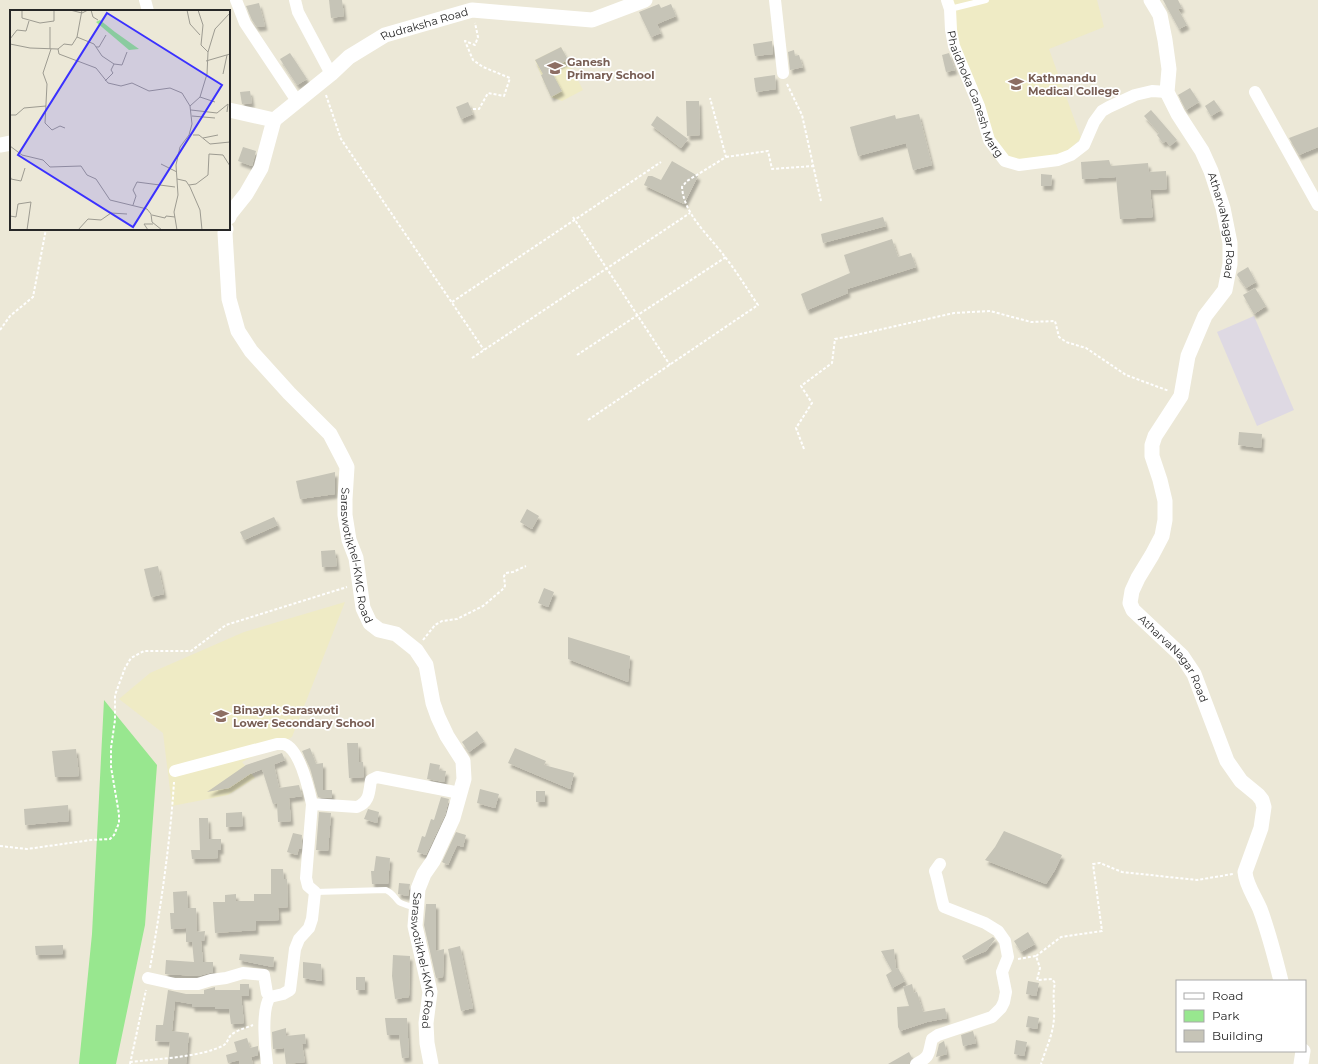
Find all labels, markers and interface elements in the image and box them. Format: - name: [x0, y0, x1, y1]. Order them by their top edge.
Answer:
- street label: Rudraksha Road: [377, 4, 470, 43]
- inset map: [10, 10, 230, 230]
- street label: Phaidhoka Ganesh Marg: [944, 29, 1007, 160]
- place label: Ganesh Primary School: [567, 55, 655, 82]
- school or university icon: Ganesh Primary School: [546, 59, 564, 77]
- place label: Kathmandu Medical College: [1028, 71, 1119, 98]
- school or university icon: Kathmandu Medical College: [1007, 75, 1025, 93]
- street label: AtharvaNagar Road: [1205, 170, 1237, 280]
- street label: Saraswotikhel-KMC Road: [338, 487, 376, 625]
- street label: AtharvaNagar Road: [1135, 612, 1211, 704]
- place label: Binayak Saraswoti Lower Secondary School: [233, 703, 375, 730]
- school or university icon: Binayak Saraswoti Lower Secondary School: [212, 707, 230, 725]
- street label: Saraswotikhel-KMC Road: [408, 892, 437, 1029]
- legend: [1176, 980, 1306, 1052]
- text: Road: [1212, 988, 1243, 1003]
- text: Park: [1212, 1008, 1240, 1023]
- text: Building: [1212, 1028, 1263, 1043]

